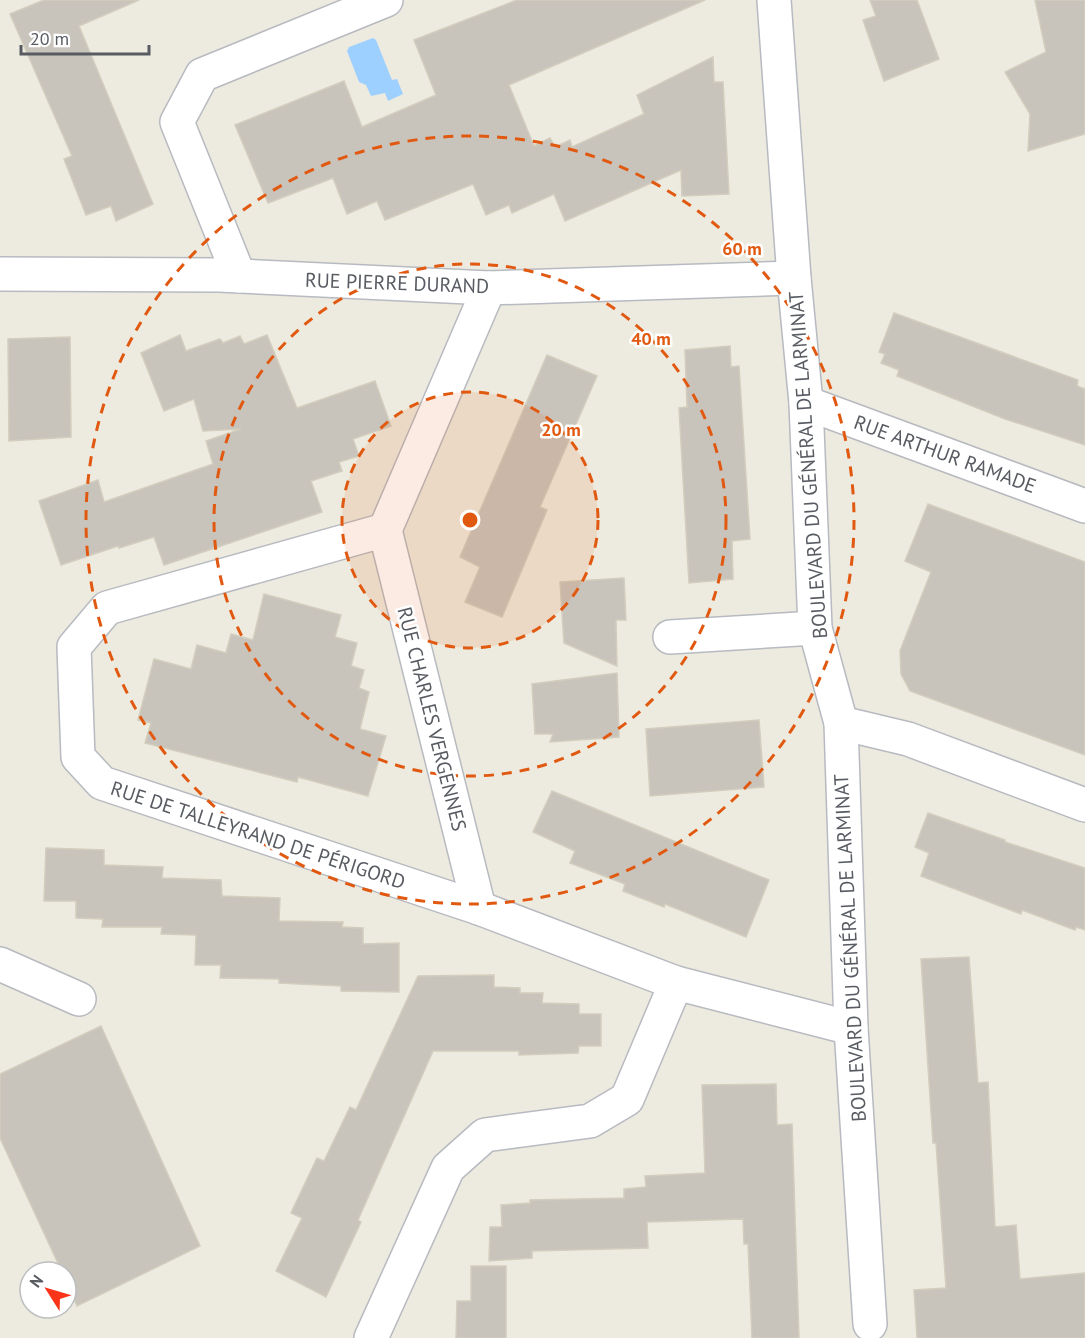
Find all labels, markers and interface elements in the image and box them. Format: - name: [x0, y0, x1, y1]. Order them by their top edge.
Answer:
- scale bar: [21, 18, 148, 56]
- text: 20 m: [30, 27, 69, 50]
- text: 60 m: [722, 237, 762, 260]
- street label: RUE PIERRE DURAND: [304, 267, 490, 299]
- street label: BOULEVARD DU GÉNÉRAL DE LARMINAT: [783, 290, 833, 640]
- text: 40 m: [631, 327, 671, 350]
- street label: RUE ARTHUR RAMADE: [850, 409, 1040, 499]
- text: 20 m: [541, 418, 581, 441]
- centre of rings: [460, 510, 480, 530]
- street label: RUE CHARLES VERGENNES: [392, 604, 472, 834]
- street label: BOULEVARD DU GÉNÉRAL DE LARMINAT: [828, 773, 872, 1123]
- street label: RUE DE TALLEYRAND DE PÉRIGORD: [107, 775, 409, 895]
- north arrow: [18, 1260, 78, 1320]
- text: N: [25, 1271, 47, 1291]

